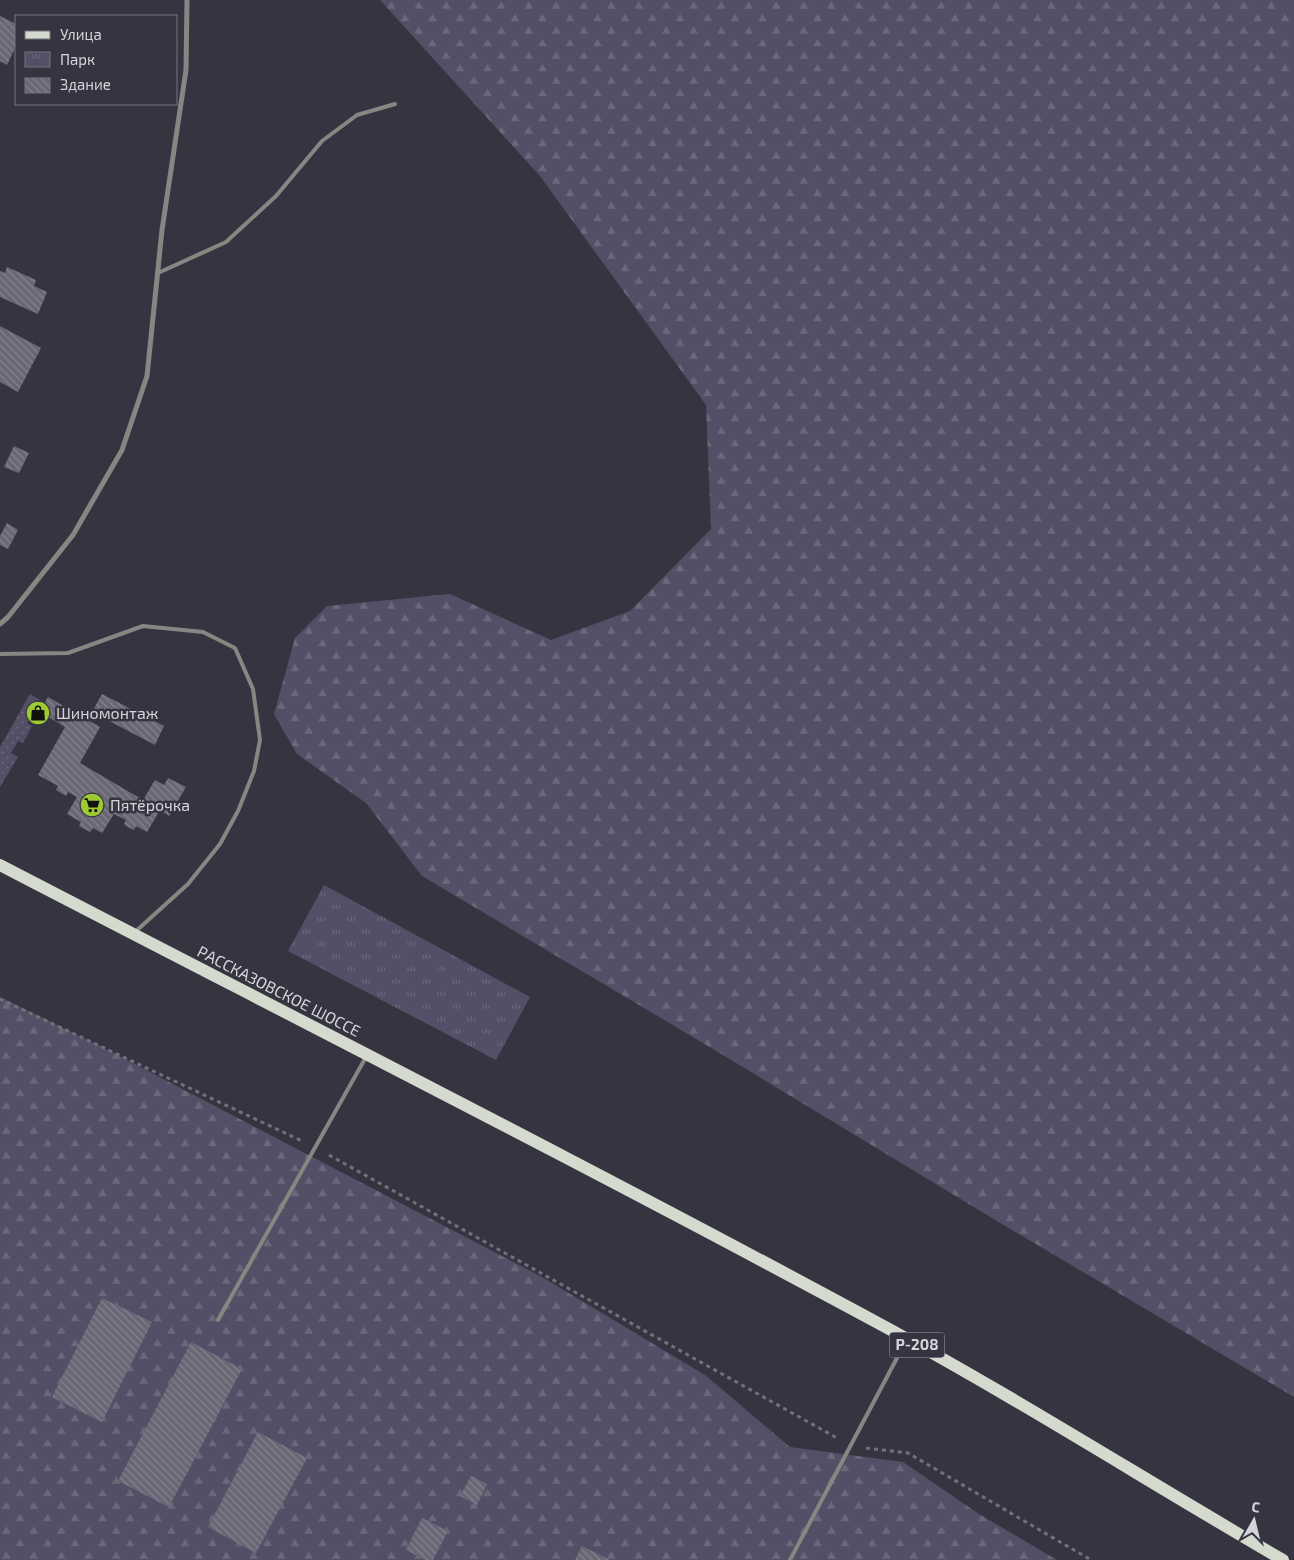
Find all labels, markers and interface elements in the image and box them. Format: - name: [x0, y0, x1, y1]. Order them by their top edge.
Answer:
- legend: [15, 15, 178, 105]
- text: Улица: [60, 25, 102, 43]
- text: Парк: [60, 50, 95, 68]
- text: Здание: [60, 75, 111, 93]
- shop icon: Шиномонтаж: [25, 700, 51, 726]
- place label: Шиномонтаж: [56, 703, 159, 722]
- supermarket icon: Пятёрочка: [79, 792, 105, 818]
- place label: Пятёрочка: [110, 795, 190, 814]
- street label: РАССКАЗОВСКОЕ ШОССЕ: [194, 941, 364, 1040]
- road number: Р-208: [890, 1332, 944, 1358]
- north arrow: [1229, 1495, 1279, 1545]
- text: С: [1251, 1498, 1261, 1516]

